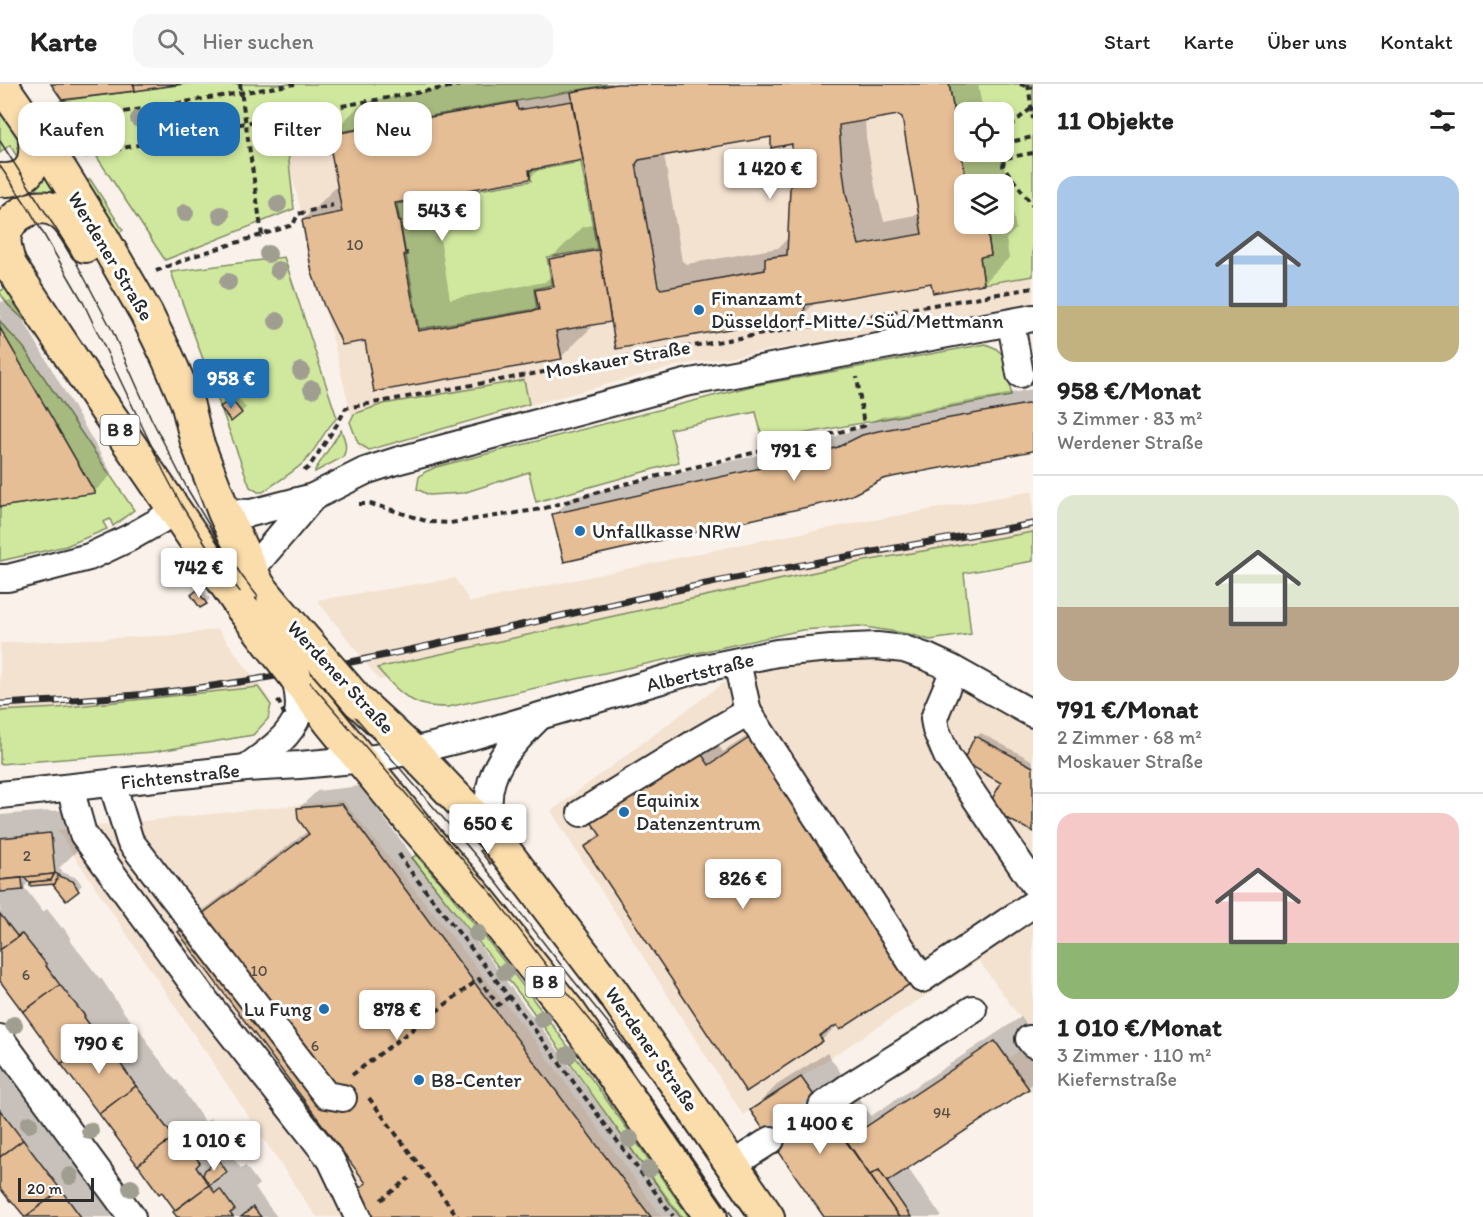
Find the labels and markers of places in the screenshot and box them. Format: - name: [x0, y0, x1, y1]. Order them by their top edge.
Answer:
- pin: 1 420 €: [715, 149, 825, 200]
- pin: 543 €: [400, 191, 484, 242]
- place label: Finanzamt Düsseldorf-Mitte/-Süd/Mettmann: [711, 286, 1004, 333]
- marker: Finanzamt Düsseldorf-Mitte/-Süd/Mettmann: [692, 303, 706, 317]
- pin: 958 €: [189, 359, 273, 410]
- pin: 791 €: [752, 431, 836, 482]
- place label: Unfallkasse NRW: [592, 519, 741, 543]
- marker: Unfallkasse NRW: [573, 524, 587, 538]
- pin: 742 €: [157, 548, 241, 599]
- place label: Equinix Datenzentrum: [636, 788, 761, 835]
- pin: 650 €: [446, 804, 530, 855]
- marker: Equinix Datenzentrum: [617, 805, 631, 819]
- pin: 826 €: [701, 859, 785, 910]
- pin: 878 €: [355, 990, 439, 1041]
- place label: Lu Fung: [244, 997, 313, 1021]
- marker: Lu Fung: [317, 1002, 331, 1016]
- pin: 790 €: [57, 1024, 141, 1075]
- place label: B8-Center: [431, 1068, 522, 1092]
- marker: B8-Center: [412, 1073, 426, 1087]
- pin: 1 400 €: [765, 1104, 875, 1155]
- pin: 1 010 €: [159, 1121, 269, 1172]

